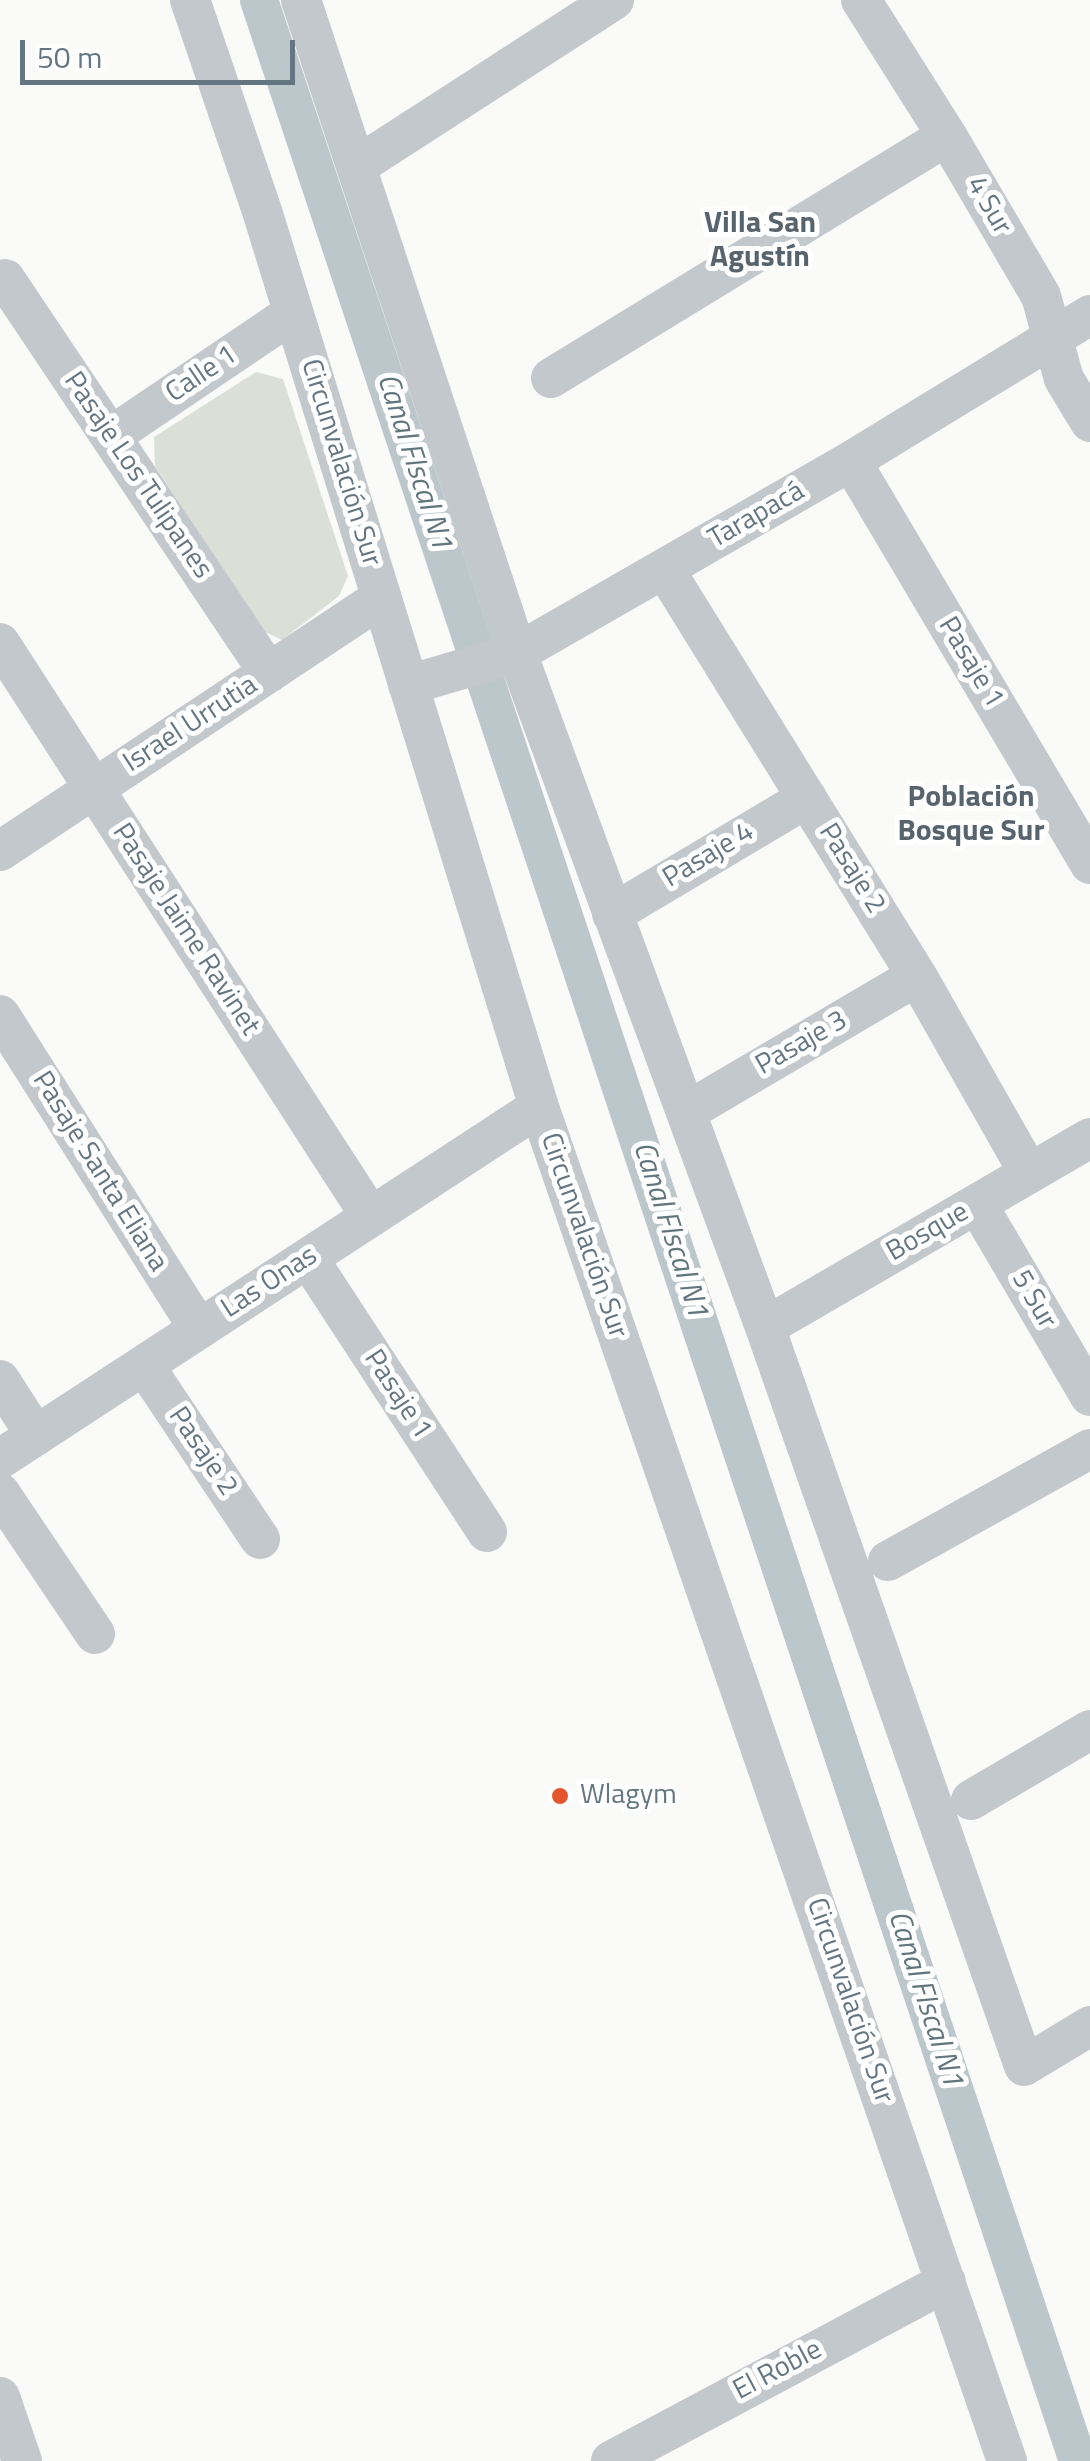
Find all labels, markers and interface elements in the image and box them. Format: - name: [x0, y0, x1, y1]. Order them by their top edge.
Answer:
- scale bar: [25, 20, 300, 82]
- text: 50 m: [37, 34, 102, 80]
- street label: 4 Sur: [958, 171, 1018, 241]
- district label: Villa San Agustín: [704, 207, 816, 278]
- street label: Calle 1: [160, 339, 244, 411]
- street label: Circunvalación Sur: [293, 355, 387, 571]
- street label: Pasaje Los Tulipanes: [55, 366, 219, 586]
- water label: Canal FIscal N1: [368, 370, 458, 554]
- street label: Tarapacá: [703, 475, 811, 557]
- street label: Pasaje 1: [930, 612, 1010, 714]
- street label: Israel Urrutia: [118, 669, 264, 781]
- district label: Población Bosque Sur: [897, 781, 1045, 852]
- street label: Pasaje 4: [658, 816, 760, 896]
- street label: Pasaje Jaime Ravinet: [104, 818, 266, 1042]
- street label: Pasaje 2: [810, 818, 892, 920]
- street label: Pasaje 3: [750, 1005, 854, 1083]
- street label: Pasaje Santa Eliana: [24, 1066, 174, 1278]
- street label: Circunvalación Sur: [532, 1129, 634, 1343]
- water label: Canal FIscal N1: [624, 1138, 714, 1322]
- street label: Bosque: [881, 1196, 975, 1270]
- street label: Las Onas: [216, 1240, 324, 1326]
- street label: 5 Sur: [1003, 1265, 1063, 1335]
- street label: Pasaje 1: [356, 1344, 438, 1446]
- street label: Pasaje 2: [160, 1401, 244, 1503]
- place label: Wlagym: [580, 1779, 677, 1813]
- marker: Wlagym: [549, 1785, 571, 1807]
- street label: Circunvalación Sur: [798, 1894, 900, 2108]
- water label: Canal FIscal N1: [879, 1907, 969, 2091]
- street label: El Roble: [728, 2334, 828, 2408]

